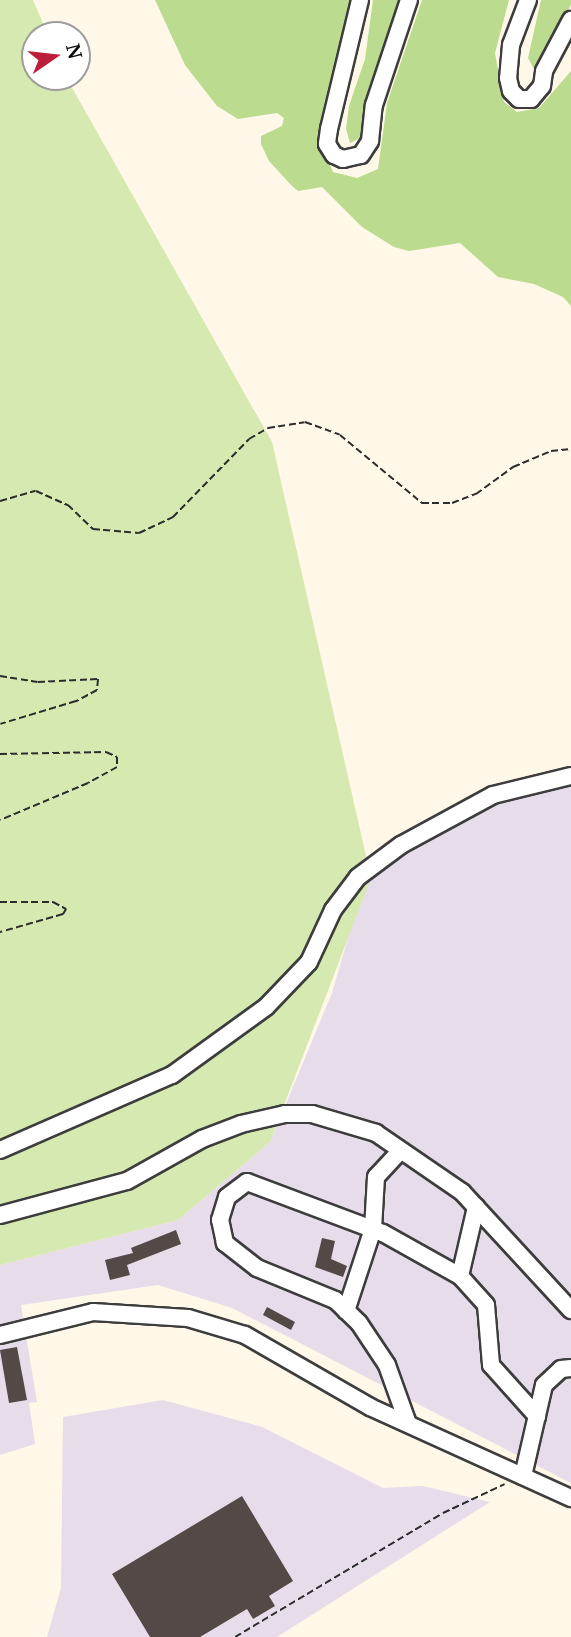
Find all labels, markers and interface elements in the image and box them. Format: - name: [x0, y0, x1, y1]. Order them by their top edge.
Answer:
- north arrow: [21, 21, 91, 91]
- text: N: [60, 41, 89, 62]

